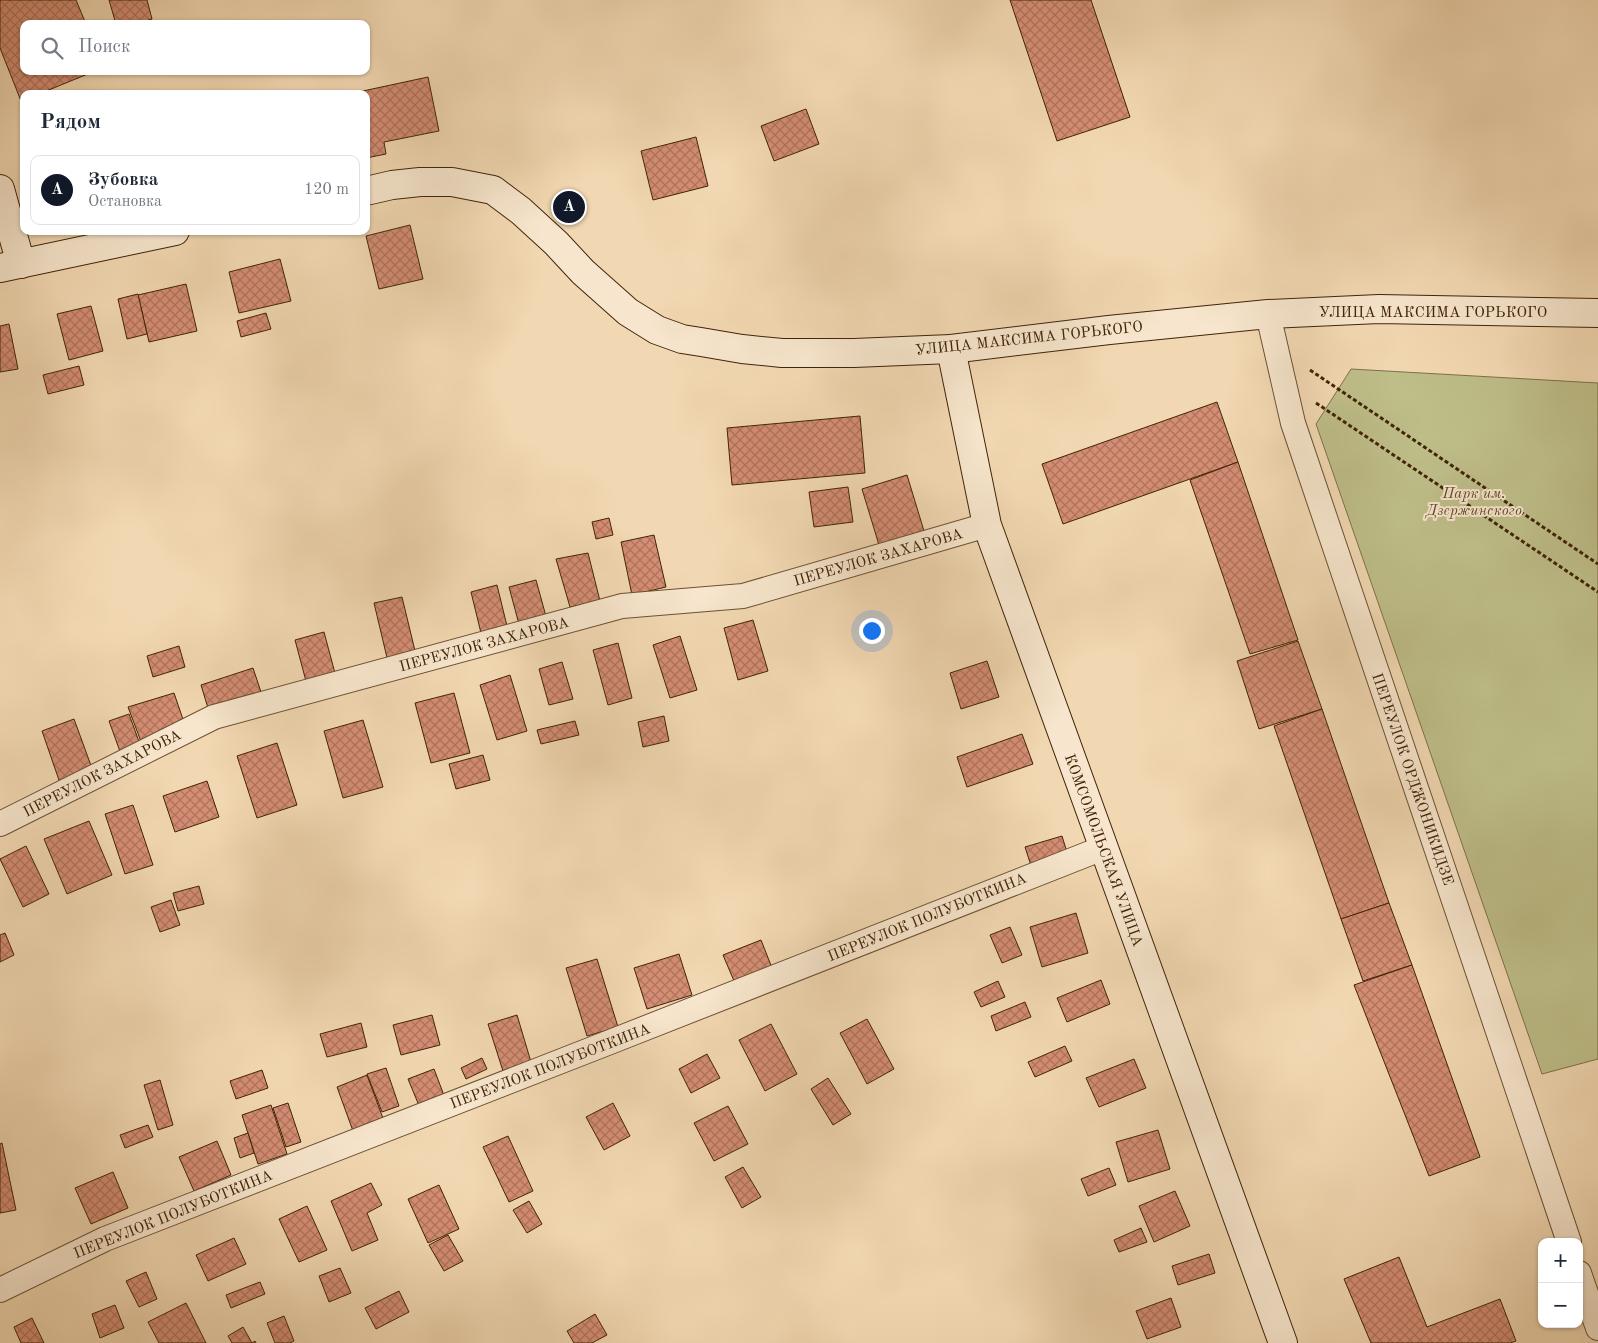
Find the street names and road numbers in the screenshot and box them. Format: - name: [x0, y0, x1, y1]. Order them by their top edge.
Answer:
- street label: УЛИЦА МАКСИМА ГОРЬКОГО: [1319, 306, 1547, 321]
- street label: УЛИЦА МАКСИМА ГОРЬКОГО: [915, 320, 1144, 359]
- street label: ПЕРЕУЛОК ЗАХАРОВА: [792, 527, 965, 590]
- street label: ПЕРЕУЛОК ЗАХАРОВА: [398, 615, 571, 675]
- street label: ПЕРЕУЛОК ОРДЖОНИКИДЗЕ: [1368, 671, 1455, 887]
- street label: ПЕРЕУЛОК ЗАХАРОВА: [21, 728, 185, 821]
- street label: КОМСОМОЛЬСКАЯ УЛИЦА: [1061, 752, 1145, 949]
- street label: ПЕРЕУЛОК ПОЛУБОТКИНА: [826, 871, 1030, 965]
- street label: ПЕРЕУЛОК ПОЛУБОТКИНА: [448, 1022, 653, 1113]
- street label: ПЕРЕУЛОК ПОЛУБОТКИНА: [72, 1168, 276, 1262]

